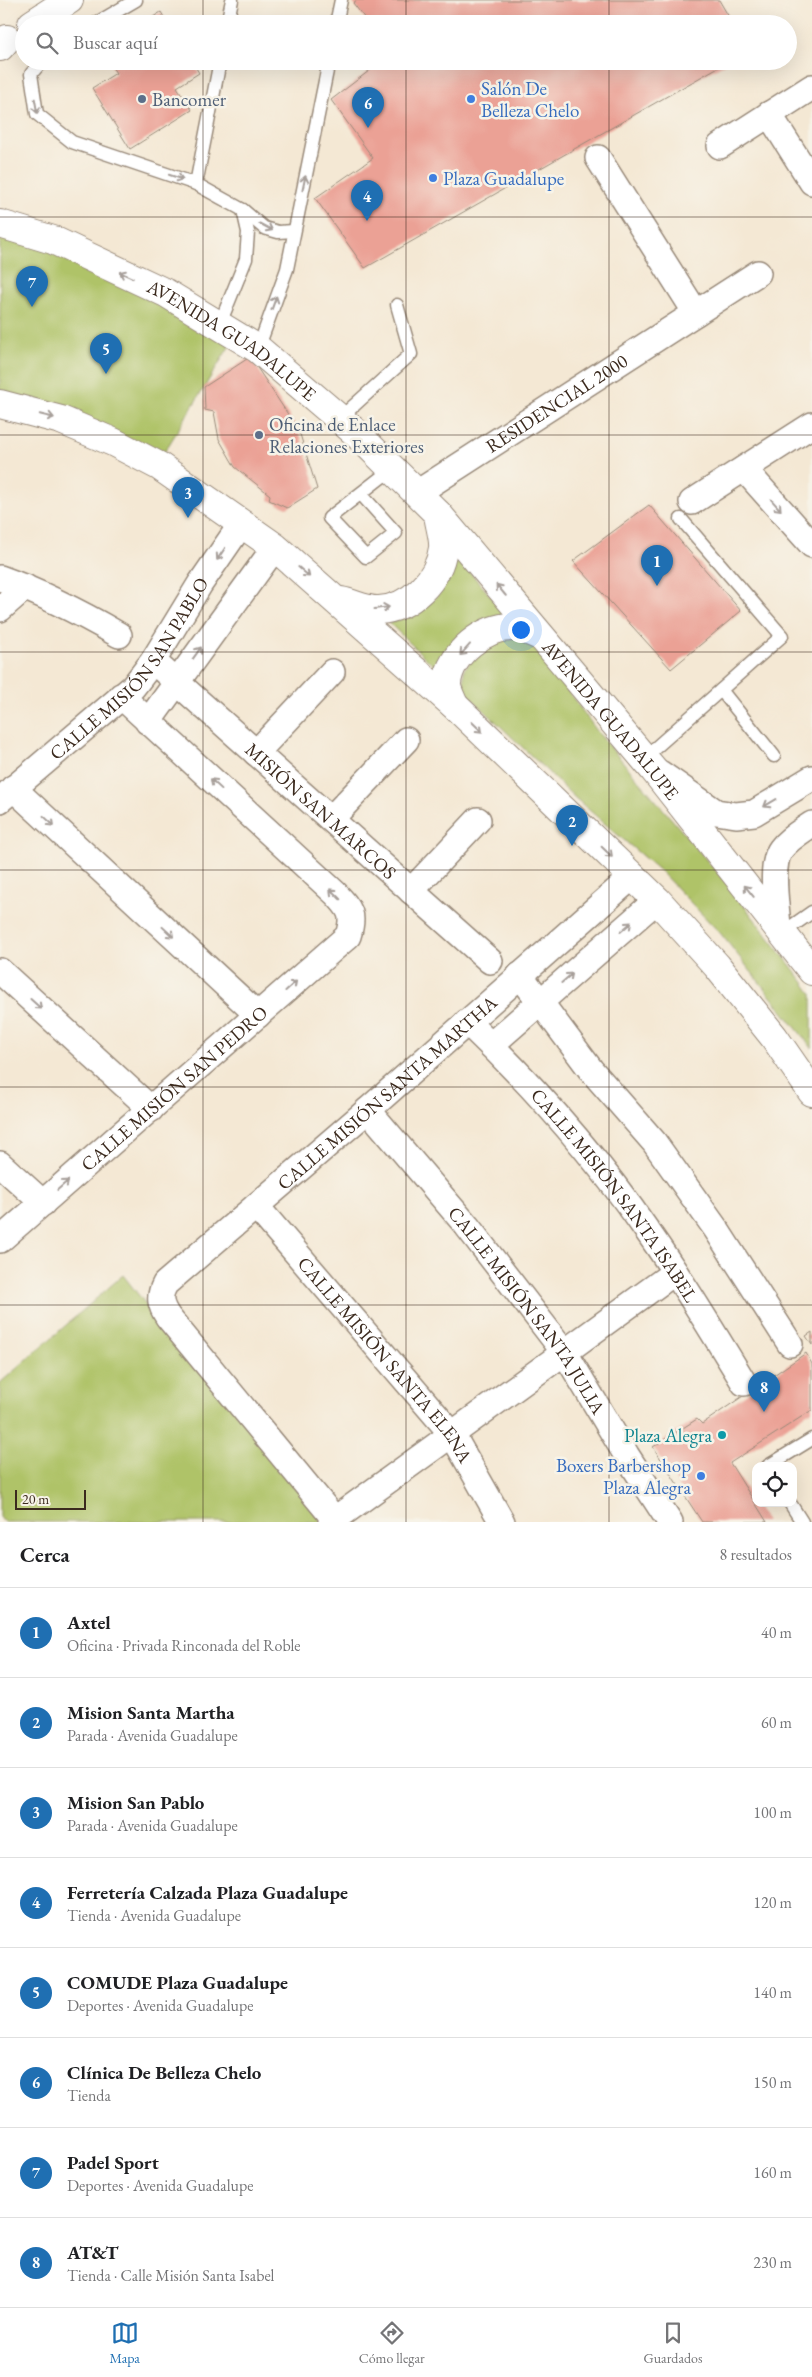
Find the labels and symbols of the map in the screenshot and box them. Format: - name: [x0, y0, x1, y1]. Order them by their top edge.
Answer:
- place label: Salón De Belleza Chelo: [481, 76, 579, 123]
- place label: Bancomer: [152, 87, 227, 112]
- pin: 6: [352, 87, 384, 128]
- marker: Bancomer: [136, 93, 148, 105]
- marker: Salón De Belleza Chelo: [465, 93, 477, 105]
- one-way arrow: [32, 97, 42, 113]
- place label: Plaza Guadalupe: [443, 166, 564, 191]
- marker: Plaza Guadalupe: [427, 172, 439, 184]
- one-way arrow: [167, 173, 183, 182]
- one-way arrow: [299, 176, 309, 192]
- pin: 4: [351, 180, 383, 221]
- one-way arrow: [258, 223, 273, 232]
- pin: 7: [16, 266, 48, 307]
- one-way arrow: [119, 269, 134, 279]
- street label: AVENIDA GUADALUPE: [142, 273, 322, 407]
- one-way arrow: [270, 296, 279, 312]
- pin: 5: [90, 333, 122, 374]
- street label: RESIDENCIAL 2000: [481, 348, 633, 458]
- one-way arrow: [39, 412, 55, 421]
- place label: Oficina de Enlace Relaciones Exteriores: [269, 412, 424, 459]
- marker: Oficina de Enlace Relaciones Exteriores: [253, 429, 265, 441]
- pin: 3: [172, 477, 204, 518]
- one-way arrow: [770, 499, 782, 512]
- pin: 1: [641, 545, 673, 586]
- one-way arrow: [216, 547, 226, 561]
- one-way arrow: [297, 566, 310, 577]
- street label: CALLE MISIÓN SAN PABLO: [44, 573, 214, 766]
- one-way arrow: [496, 584, 507, 597]
- one-way arrow: [374, 603, 390, 613]
- your location: [508, 617, 534, 643]
- street label: AVENIDA GUADALUPE: [536, 634, 685, 805]
- one-way arrow: [459, 644, 471, 657]
- one-way arrow: [192, 647, 202, 661]
- one-way arrow: [471, 721, 483, 733]
- street label: MISIÓN SAN MARCOS: [240, 737, 402, 885]
- one-way arrow: [210, 778, 222, 790]
- one-way arrow: [764, 798, 778, 808]
- pin: 2: [556, 805, 588, 846]
- one-way arrow: [42, 815, 55, 827]
- one-way arrow: [601, 846, 614, 858]
- one-way arrow: [744, 885, 755, 898]
- one-way arrow: [329, 888, 342, 900]
- one-way arrow: [619, 921, 632, 933]
- one-way arrow: [162, 926, 174, 938]
- one-way arrow: [561, 973, 574, 984]
- one-way arrow: [284, 981, 297, 992]
- street label: CALLE MISIÓN SANTA MARTHA: [272, 989, 503, 1196]
- one-way arrow: [30, 998, 43, 1010]
- street label: CALLE MISIÓN SAN PEDRO: [76, 1000, 273, 1177]
- street label: CALLE MISIÓN SANTA ISABEL: [525, 1083, 703, 1307]
- one-way arrow: [57, 1180, 70, 1191]
- street label: CALLE MISIÓN SANTA JULIA: [442, 1201, 611, 1420]
- street label: CALLE MISIÓN SANTA ELENA: [292, 1251, 478, 1468]
- pin: 8: [748, 1371, 780, 1412]
- place label: Plaza Alegra: [624, 1423, 712, 1448]
- marker: Plaza Alegra: [716, 1429, 728, 1441]
- place label: Boxers Barbershop Plaza Alegra: [556, 1453, 691, 1500]
- marker: Boxers Barbershop Plaza Alegra: [695, 1470, 707, 1482]
- scale bar: [15, 1487, 86, 1510]

